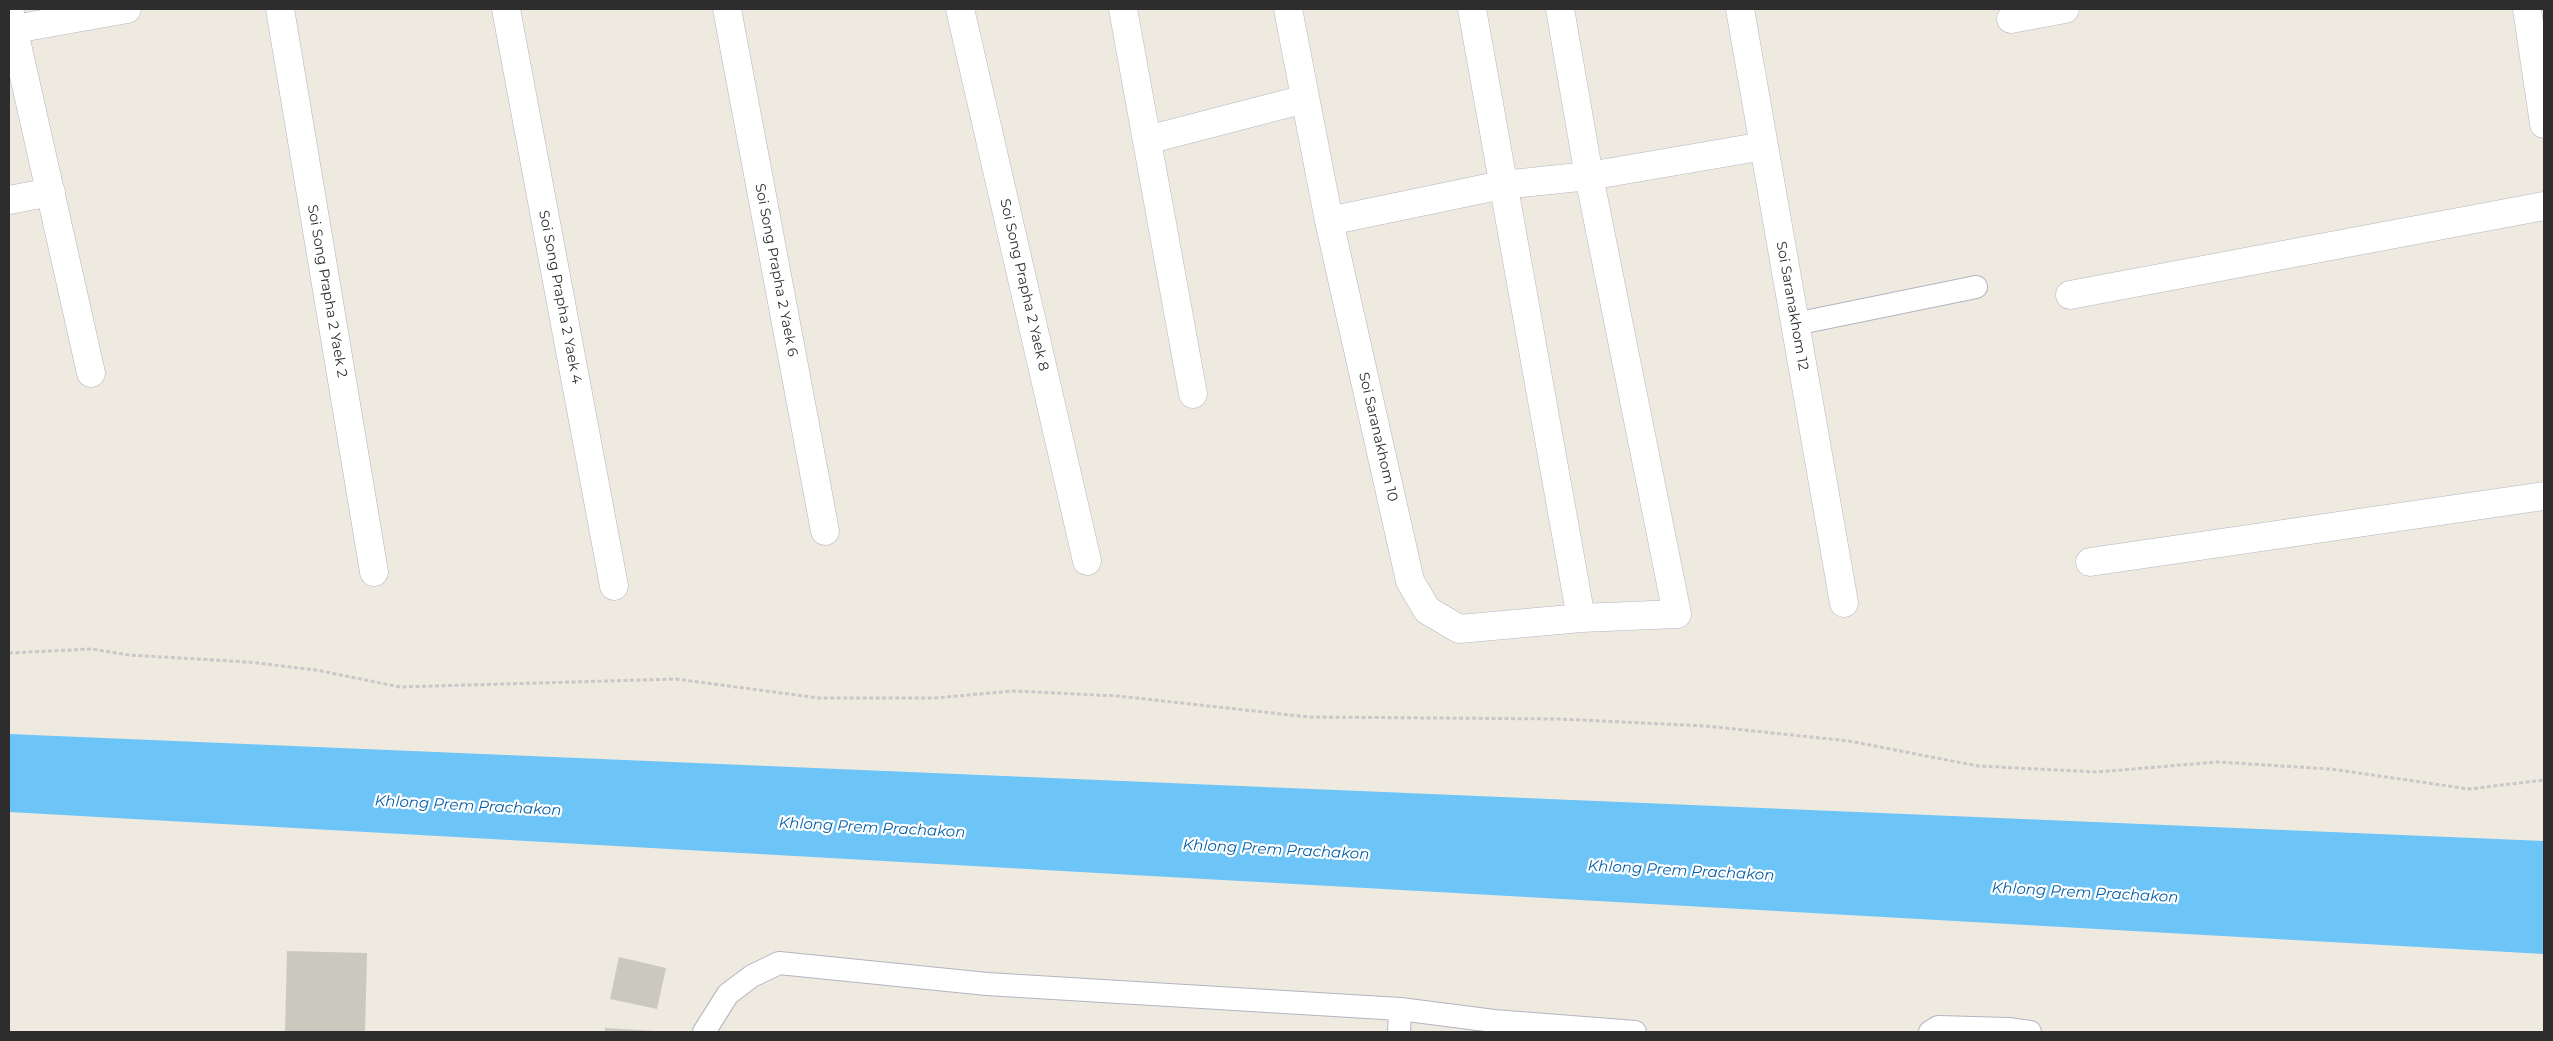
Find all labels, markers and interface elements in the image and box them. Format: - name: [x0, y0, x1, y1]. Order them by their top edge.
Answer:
- street label: Soi Song Prapha 2 Yaek 6: [751, 182, 801, 358]
- street label: Soi Song Prapha 2 Yaek 8: [996, 197, 1052, 373]
- street label: Soi Song Prapha 2 Yaek 2: [304, 203, 350, 379]
- street label: Soi Song Prapha 2 Yaek 4: [535, 209, 585, 385]
- street label: Soi Saranakhom 12: [1772, 240, 1812, 372]
- street label: Soi Saranakhom 10: [1355, 371, 1401, 503]
- water label: Khlong Prem Prachakon: [374, 792, 562, 820]
- water label: Khlong Prem Prachakon: [778, 814, 966, 842]
- water label: Khlong Prem Prachakon: [1182, 836, 1370, 864]
- water label: Khlong Prem Prachakon: [1587, 857, 1775, 885]
- water label: Khlong Prem Prachakon: [1991, 879, 2179, 907]

